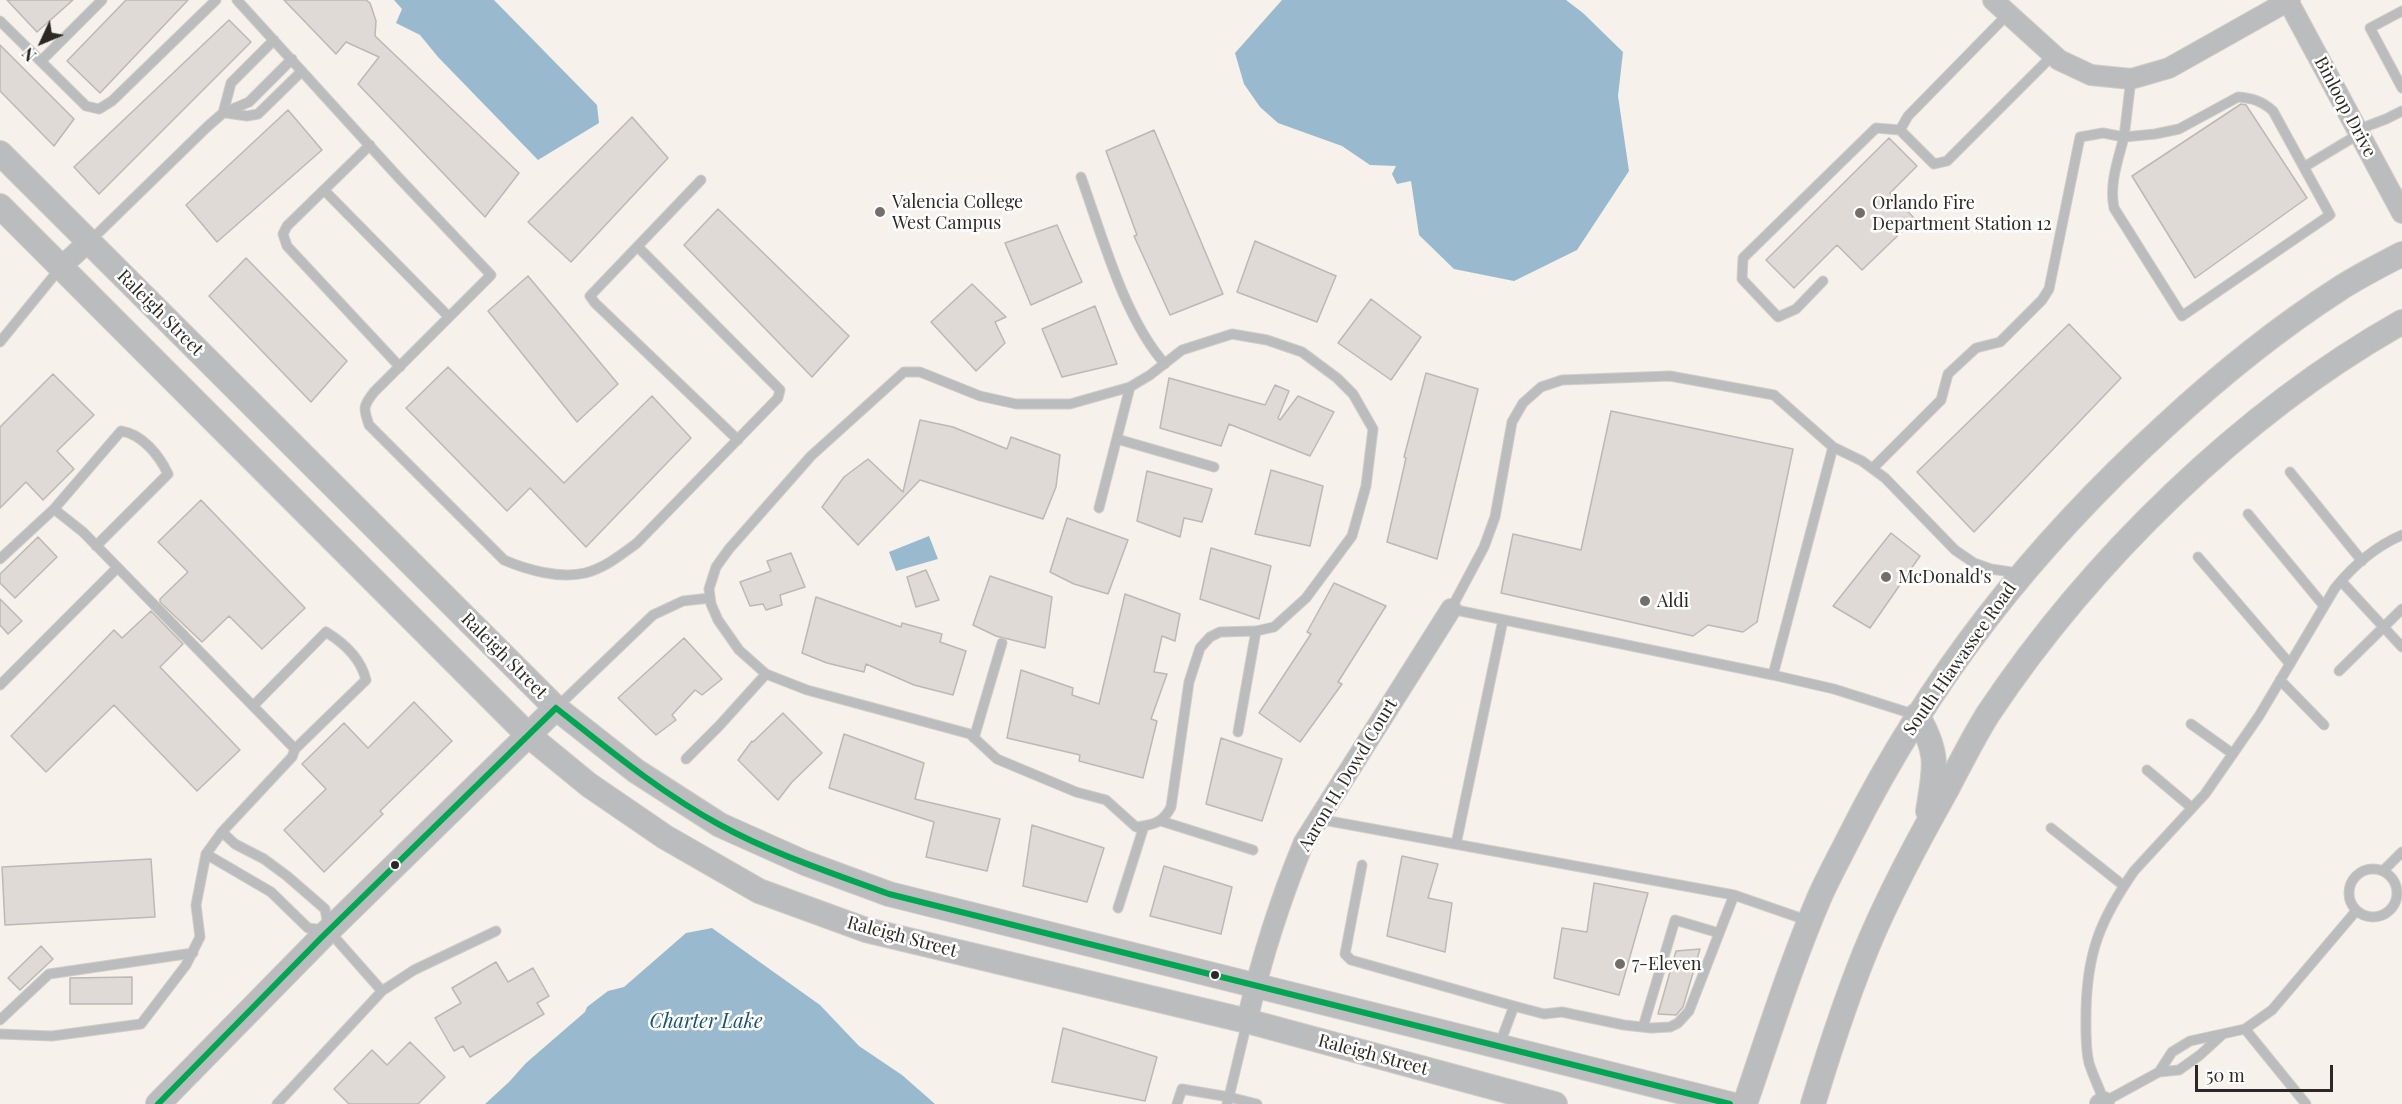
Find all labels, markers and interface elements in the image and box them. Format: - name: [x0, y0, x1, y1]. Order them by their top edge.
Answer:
- north arrow: [12, 12, 72, 72]
- text: N: [17, 43, 40, 66]
- street label: Binloop Drive: [2309, 53, 2381, 161]
- place label: Valencia College West Campus: [892, 191, 1023, 234]
- place label: Orlando Fire Department Station 12: [1872, 192, 2052, 234]
- marker: Valencia College West Campus: [873, 205, 887, 219]
- marker: Orlando Fire Department Station 12: [1853, 206, 1867, 220]
- street label: Raleigh Street: [112, 265, 208, 361]
- place label: McDonald's: [1898, 566, 1992, 588]
- marker: McDonald's: [1879, 570, 1893, 584]
- street label: South Hiawassee Road: [1899, 578, 2021, 740]
- place label: Aldi: [1657, 590, 1689, 612]
- marker: Aldi: [1638, 594, 1652, 608]
- street label: Raleigh Street: [456, 608, 552, 704]
- street label: Aaron H. Dowd Court: [1294, 695, 1402, 855]
- unlabelled marker: [389, 859, 401, 871]
- street label: Raleigh Street: [845, 912, 959, 962]
- place label: 7-Eleven: [1632, 953, 1702, 975]
- marker: 7-Eleven: [1613, 957, 1627, 971]
- unlabelled marker: [1209, 969, 1221, 981]
- water label: Charter Lake: [649, 1010, 763, 1034]
- street label: Raleigh Street: [1316, 1030, 1430, 1080]
- scale bar: [2198, 1053, 2336, 1091]
- text: 50 m: [2206, 1063, 2245, 1087]

